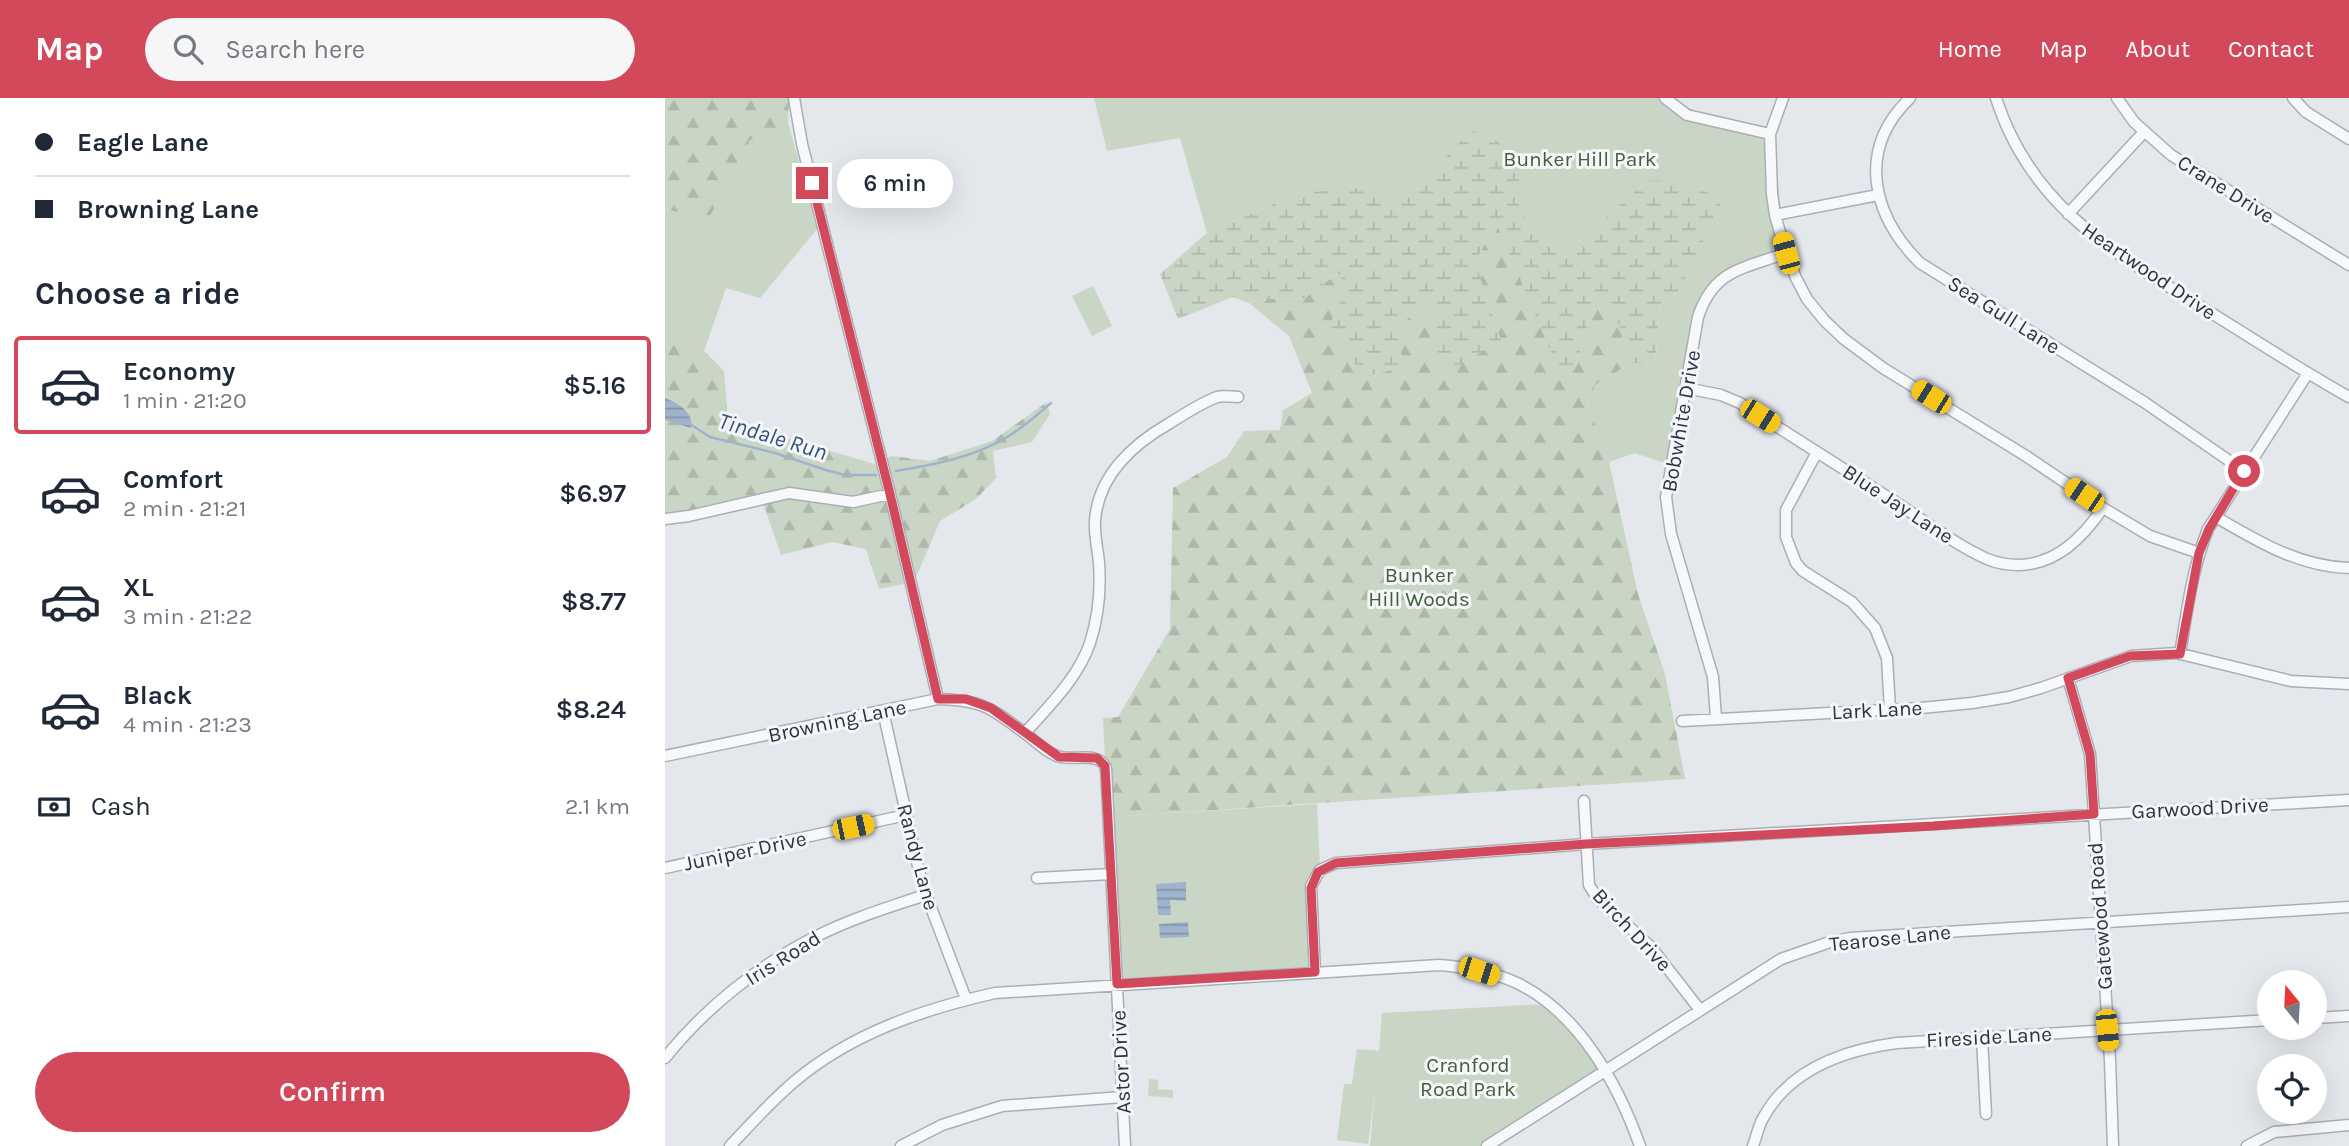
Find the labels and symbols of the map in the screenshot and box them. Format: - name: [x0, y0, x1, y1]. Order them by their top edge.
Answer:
- park label: Bunker Hill Park: [1503, 147, 1657, 171]
- street label: Crane Drive: [2173, 150, 2279, 228]
- callout: 6 min: [837, 158, 952, 208]
- route end: [796, 167, 828, 199]
- street label: Heartwood Drive: [2077, 217, 2221, 325]
- car: [1771, 230, 1802, 276]
- street label: Sea Gull Lane: [1943, 271, 2065, 359]
- street label: Bobwhite Drive: [1657, 348, 1705, 494]
- car: [1908, 377, 1955, 417]
- car: [1737, 396, 1784, 436]
- water label: Tindale Run: [715, 407, 830, 466]
- route start: [2228, 455, 2260, 487]
- street label: Blue Jay Lane: [1838, 459, 1958, 549]
- car: [2061, 475, 2108, 515]
- park label: Bunker Hill Woods: [1368, 563, 1470, 611]
- street label: Browning Lane: [766, 695, 908, 747]
- street label: Lark Lane: [1831, 696, 1923, 724]
- street label: Garwood Drive: [2131, 792, 2269, 824]
- street label: Randy Lane: [892, 801, 944, 913]
- car: [831, 812, 876, 842]
- street label: Juniper Drive: [681, 826, 809, 876]
- street label: Gatewood Road: [2083, 841, 2117, 991]
- street label: Birch Drive: [1588, 884, 1676, 976]
- street label: Tearose Lane: [1828, 920, 1952, 956]
- street label: Iris Road: [741, 926, 825, 990]
- car: [1456, 955, 1503, 987]
- north arrow: [2257, 970, 2327, 1040]
- car: [2095, 1008, 2120, 1052]
- street label: Astor Drive: [1106, 1009, 1136, 1115]
- street label: Fireside Lane: [1925, 1022, 2053, 1052]
- park label: Cranford Road Park: [1420, 1053, 1516, 1101]

